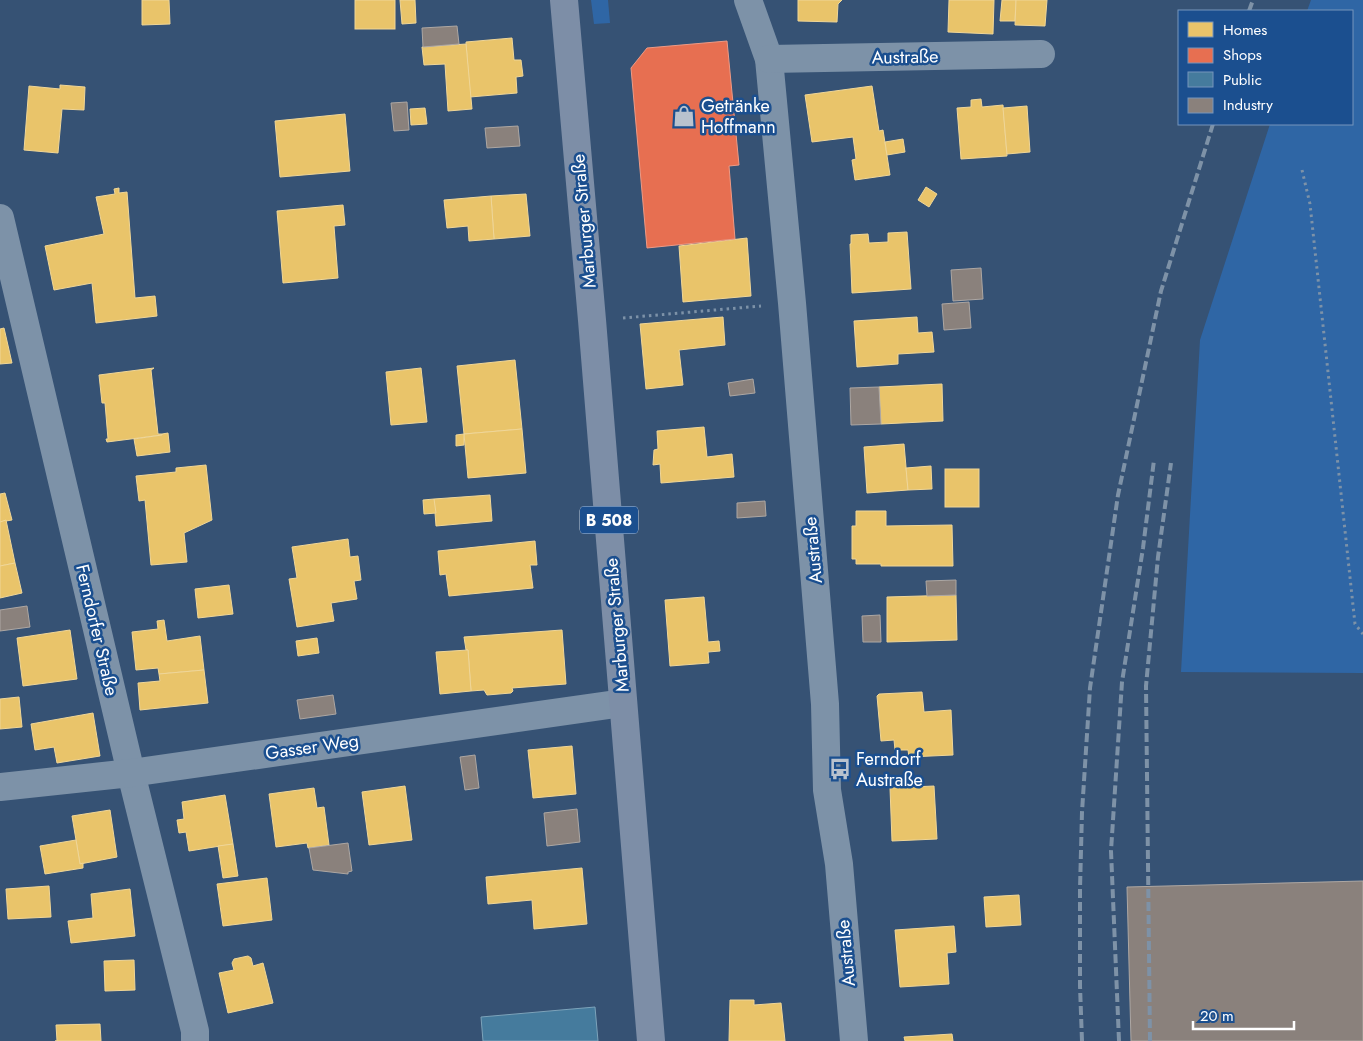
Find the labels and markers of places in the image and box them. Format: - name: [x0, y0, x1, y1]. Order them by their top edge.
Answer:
- place label: Getränke Hoffmann: [701, 93, 776, 140]
- shop icon: Getränke Hoffmann: [671, 103, 697, 129]
- place label: Ferndorf Austraße: [856, 746, 923, 793]
- bus stop icon: Ferndorf Austraße: [827, 756, 853, 782]

